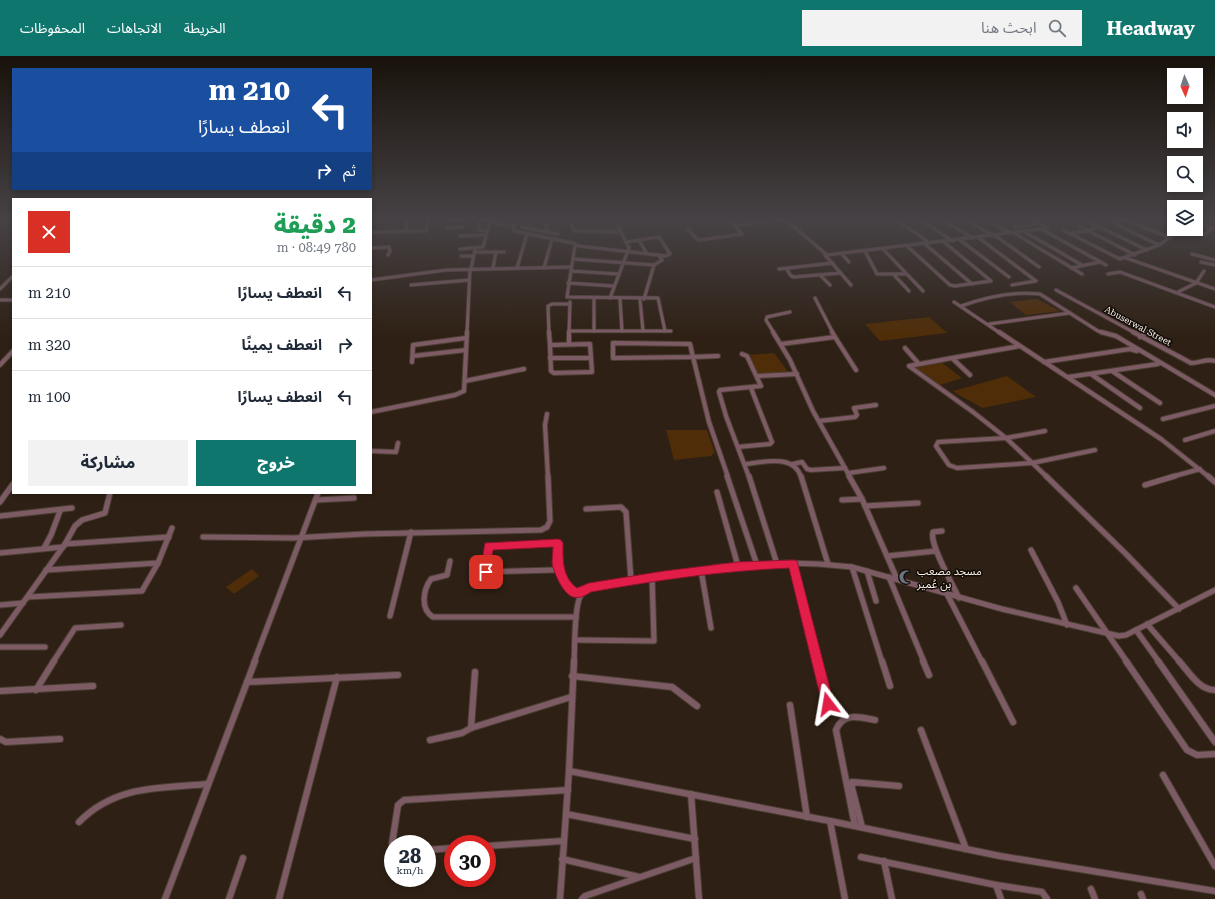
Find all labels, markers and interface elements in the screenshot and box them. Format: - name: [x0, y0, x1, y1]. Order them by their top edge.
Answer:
- search box: [802, 10, 1082, 46]
- icon: search: [1046, 17, 1068, 39]
- text: Headway: [1106, 17, 1195, 40]
- text: ابحث هنا: [981, 19, 1036, 37]
- text: المحفوظات: [20, 20, 85, 36]
- text: الاتجاهات: [107, 20, 162, 36]
- text: الخريطة: [184, 20, 226, 36]
- north arrow: [1167, 68, 1203, 104]
- map controls: [1167, 68, 1203, 236]
- text: 210 m: [209, 74, 290, 107]
- icon: left: [304, 84, 356, 136]
- button: sound: [1167, 112, 1203, 148]
- text: انعطف يسارًا: [198, 116, 290, 137]
- button: search: [1167, 156, 1203, 192]
- icon: right: [313, 160, 335, 182]
- text: ثم: [343, 162, 356, 180]
- button: layers: [1167, 200, 1203, 236]
- button: close: [28, 211, 70, 253]
- text: 2 دقيقة: [274, 211, 356, 239]
- text: 780 m · 08:49: [277, 240, 356, 255]
- icon: left: [334, 282, 356, 304]
- text: 210 m: [28, 284, 71, 302]
- text: انعطف يسارًا: [238, 284, 322, 302]
- street label: Abuserwal Street: [1103, 304, 1174, 348]
- icon: right: [334, 334, 356, 356]
- text: 320 m: [28, 336, 71, 354]
- text: انعطف يمينًا: [242, 336, 322, 354]
- icon: left: [334, 386, 356, 408]
- text: 100 m: [28, 388, 71, 406]
- text: انعطف يسارًا: [238, 388, 322, 406]
- button: مشاركة: [28, 440, 188, 486]
- button: خروج: [196, 440, 356, 486]
- pin: [469, 555, 503, 589]
- icon: arrive: [475, 561, 497, 583]
- place label: مسجد مصعب بن عُمير: [916, 565, 982, 591]
- mosque icon: مسجد مصعب بن عُمير: [898, 569, 914, 585]
- position arrow: [807, 683, 849, 725]
- speed limit sign: 30: [444, 835, 496, 887]
- text: 28: [399, 844, 421, 868]
- text: km/h: [397, 865, 423, 876]

